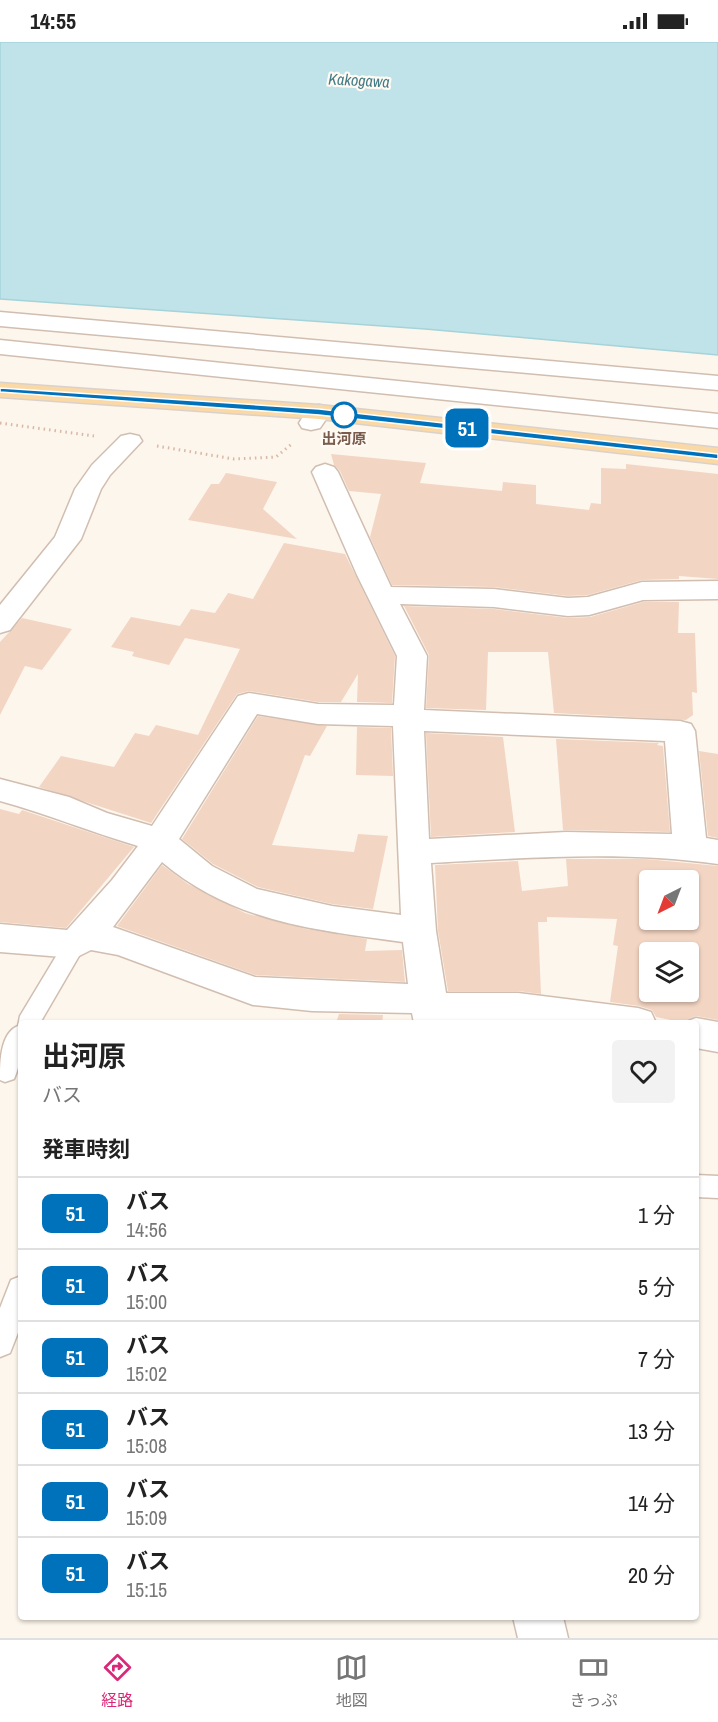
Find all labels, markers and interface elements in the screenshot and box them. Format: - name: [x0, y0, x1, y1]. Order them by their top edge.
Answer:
- text: 14:55: [30, 6, 76, 36]
- water label: Kakogawa: [328, 67, 390, 93]
- marker: 出河原: [331, 402, 357, 428]
- line badge: 51: [440, 408, 494, 448]
- text: 51: [457, 414, 477, 443]
- place label: 出河原: [321, 428, 367, 449]
- north arrow: [639, 870, 699, 930]
- map controls: [639, 870, 699, 1002]
- button: layers: [639, 942, 699, 1002]
- text: 出河原: [42, 1037, 126, 1075]
- button: heart: [612, 1040, 675, 1103]
- text: バス: [42, 1081, 82, 1108]
- text: 発車時刻: [42, 1134, 130, 1164]
- text: バス: [126, 1186, 170, 1216]
- text: 51: [65, 1199, 85, 1228]
- text: 1 分: [638, 1200, 675, 1230]
- text: 14:56: [126, 1216, 167, 1243]
- text: バス: [126, 1258, 170, 1288]
- text: 51: [65, 1271, 85, 1300]
- text: 5 分: [638, 1272, 675, 1302]
- text: 15:00: [126, 1288, 167, 1315]
- text: バス: [126, 1330, 170, 1360]
- text: 51: [65, 1343, 85, 1372]
- text: 7 分: [638, 1344, 675, 1374]
- text: 15:02: [126, 1360, 167, 1387]
- text: バス: [126, 1402, 170, 1432]
- text: 51: [65, 1415, 85, 1444]
- text: 13 分: [628, 1416, 675, 1446]
- text: 15:08: [126, 1432, 167, 1459]
- text: バス: [126, 1474, 170, 1504]
- text: 51: [65, 1487, 85, 1516]
- text: 14 分: [628, 1488, 675, 1518]
- text: 15:09: [126, 1504, 167, 1531]
- text: バス: [126, 1546, 170, 1576]
- text: 51: [65, 1559, 85, 1588]
- text: 20 分: [628, 1560, 675, 1590]
- text: 15:15: [126, 1576, 167, 1603]
- tab: 経路: [101, 1651, 134, 1711]
- tab: 地図: [335, 1651, 368, 1711]
- tab: きっぷ: [570, 1651, 617, 1711]

